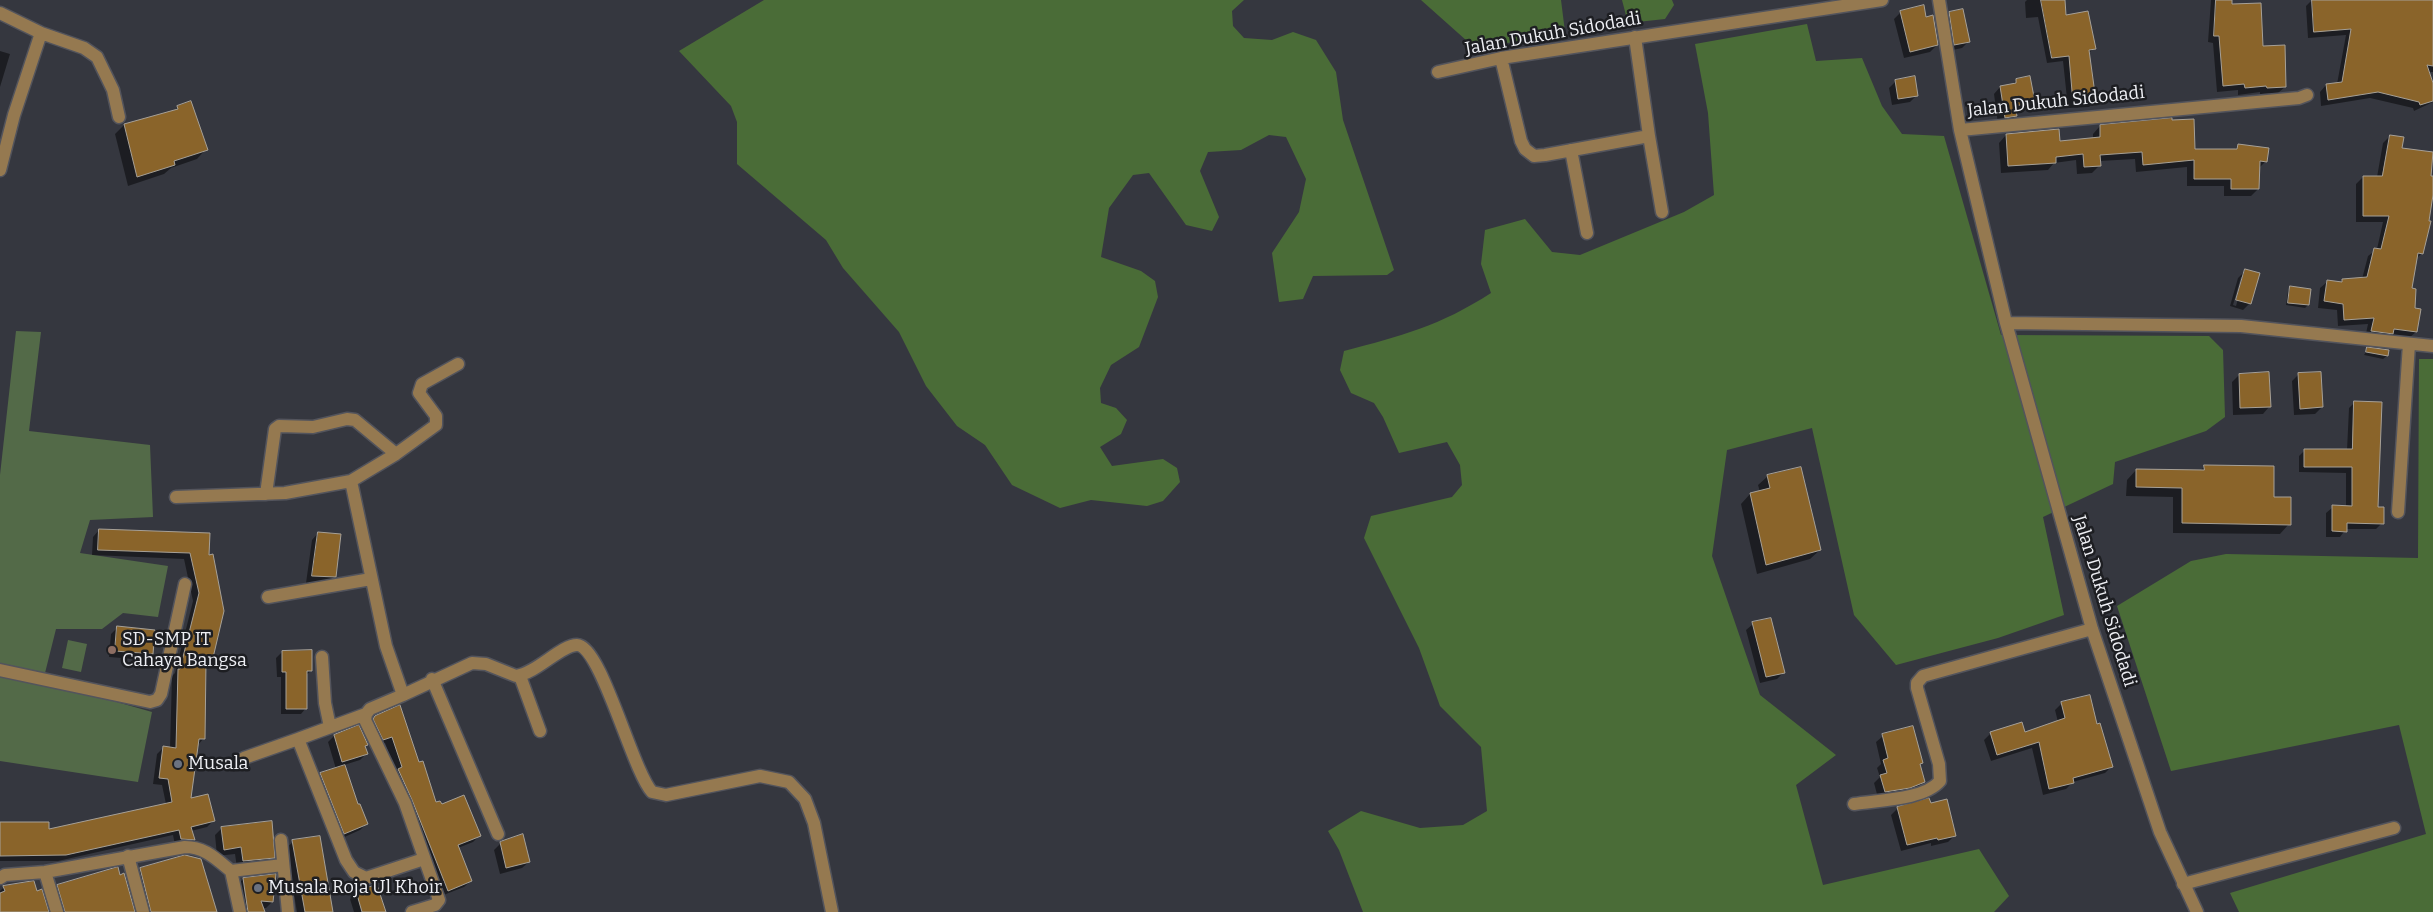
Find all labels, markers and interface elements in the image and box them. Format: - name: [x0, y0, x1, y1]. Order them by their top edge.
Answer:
- street label: Jalan Dukuh Sidodadi: [1463, 8, 1643, 60]
- street label: Jalan Dukuh Sidodadi: [1966, 82, 2146, 122]
- street label: Jalan Dukuh Sidodadi: [2068, 513, 2140, 689]
- place label: SD-SMP IT Cahaya Bangsa: [122, 629, 247, 672]
- marker: SD-SMP IT Cahaya Bangsa: [106, 644, 118, 656]
- place label: Musala: [188, 753, 248, 775]
- marker: Musala: [172, 758, 184, 770]
- place label: Musala Roja Ul Khoir: [268, 877, 442, 899]
- marker: Musala Roja Ul Khoir: [252, 882, 264, 894]

